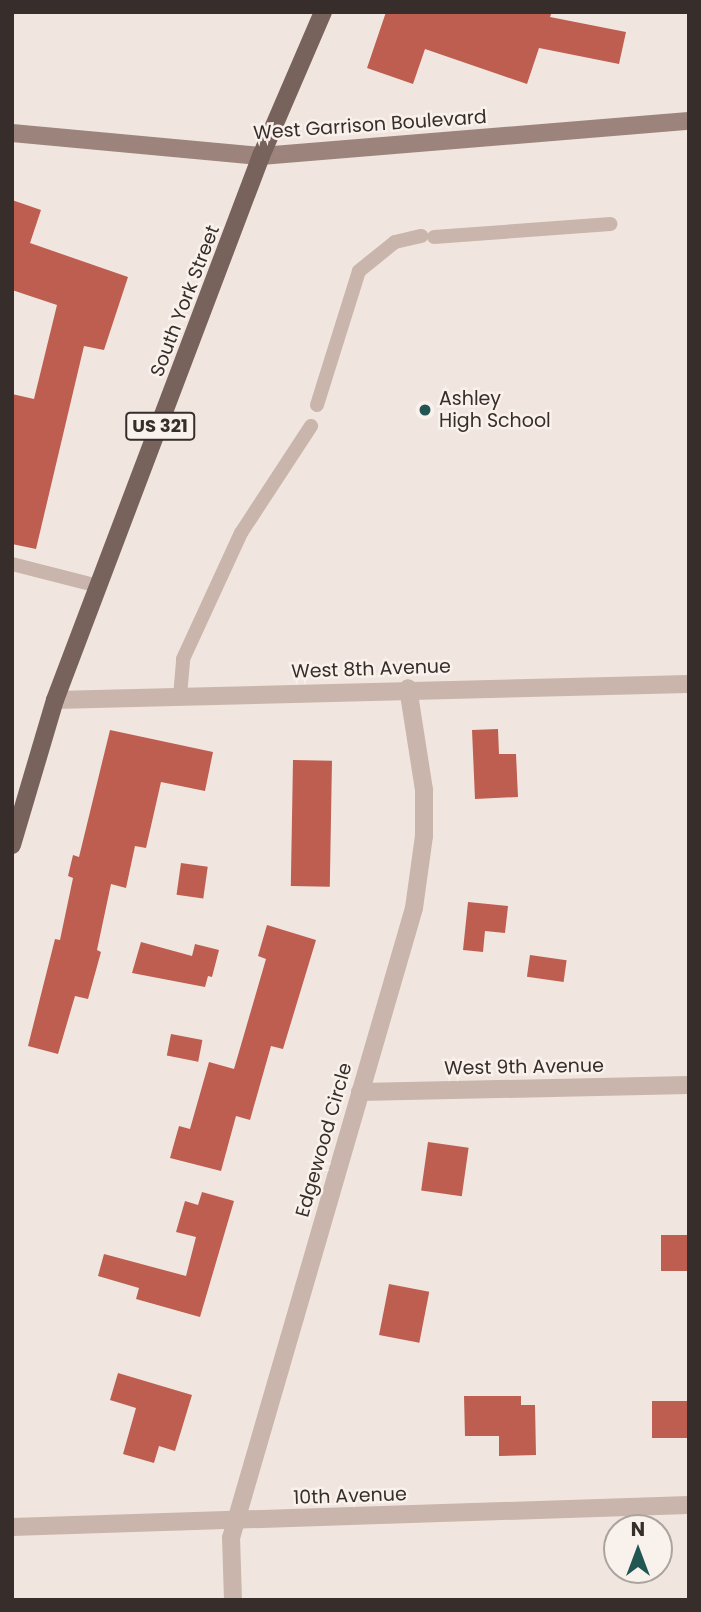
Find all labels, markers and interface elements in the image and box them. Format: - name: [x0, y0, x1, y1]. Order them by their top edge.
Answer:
- street label: West Garrison Boulevard: [253, 105, 487, 145]
- street label: South York Street: [146, 222, 224, 380]
- place label: Ashley High School: [439, 388, 551, 432]
- marker: Ashley High School: [417, 402, 433, 418]
- road number: US 321: [125, 412, 195, 440]
- street label: West 8th Avenue: [291, 655, 451, 683]
- street label: West 9th Avenue: [444, 1054, 604, 1080]
- street label: Edgewood Circle: [291, 1060, 357, 1220]
- street label: 10th Avenue: [293, 1483, 407, 1509]
- north arrow: [603, 1514, 673, 1584]
- text: N: [631, 1516, 645, 1543]

